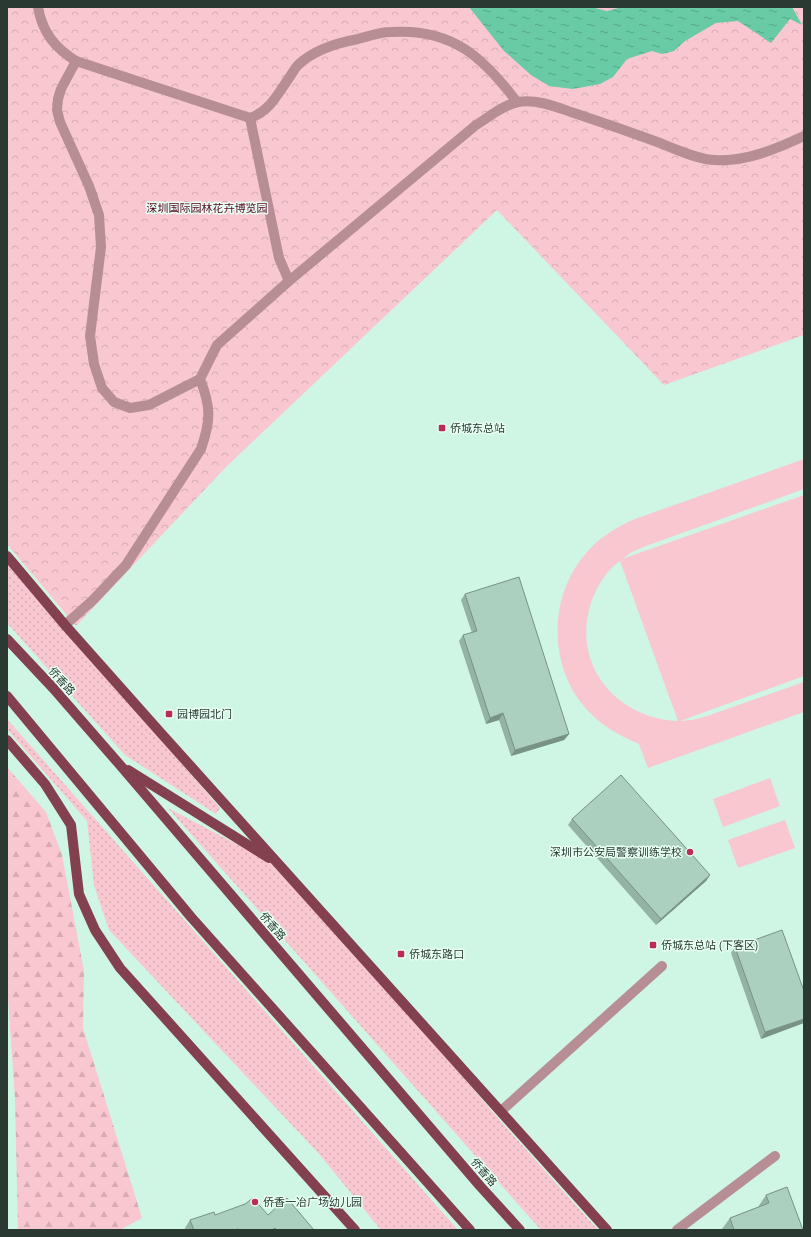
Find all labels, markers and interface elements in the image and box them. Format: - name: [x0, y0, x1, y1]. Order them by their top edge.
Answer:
- park label: 深圳国际园林花卉博览园: [147, 201, 268, 215]
- place label: 侨城东总站: [450, 421, 505, 435]
- marker: 侨城东总站: [437, 423, 447, 433]
- street label: 侨香路: [46, 664, 78, 698]
- place label: 园博园北门: [177, 707, 232, 721]
- marker: 园博园北门: [164, 709, 174, 719]
- place label: 深圳市公安局警察训练学校: [550, 845, 682, 859]
- marker: 深圳市公安局警察训练学校: [685, 847, 695, 857]
- street label: 侨香路: [257, 909, 289, 943]
- place label: 侨城东总站 (下客区): [661, 938, 758, 952]
- marker: 侨城东总站 (下客区): [648, 940, 658, 950]
- place label: 侨城东路口: [409, 947, 464, 961]
- marker: 侨城东路口: [396, 949, 406, 959]
- street label: 侨香路: [468, 1155, 500, 1189]
- place label: 侨香一冶广场幼儿园: [263, 1195, 362, 1209]
- marker: 侨香一冶广场幼儿园: [250, 1197, 260, 1207]

